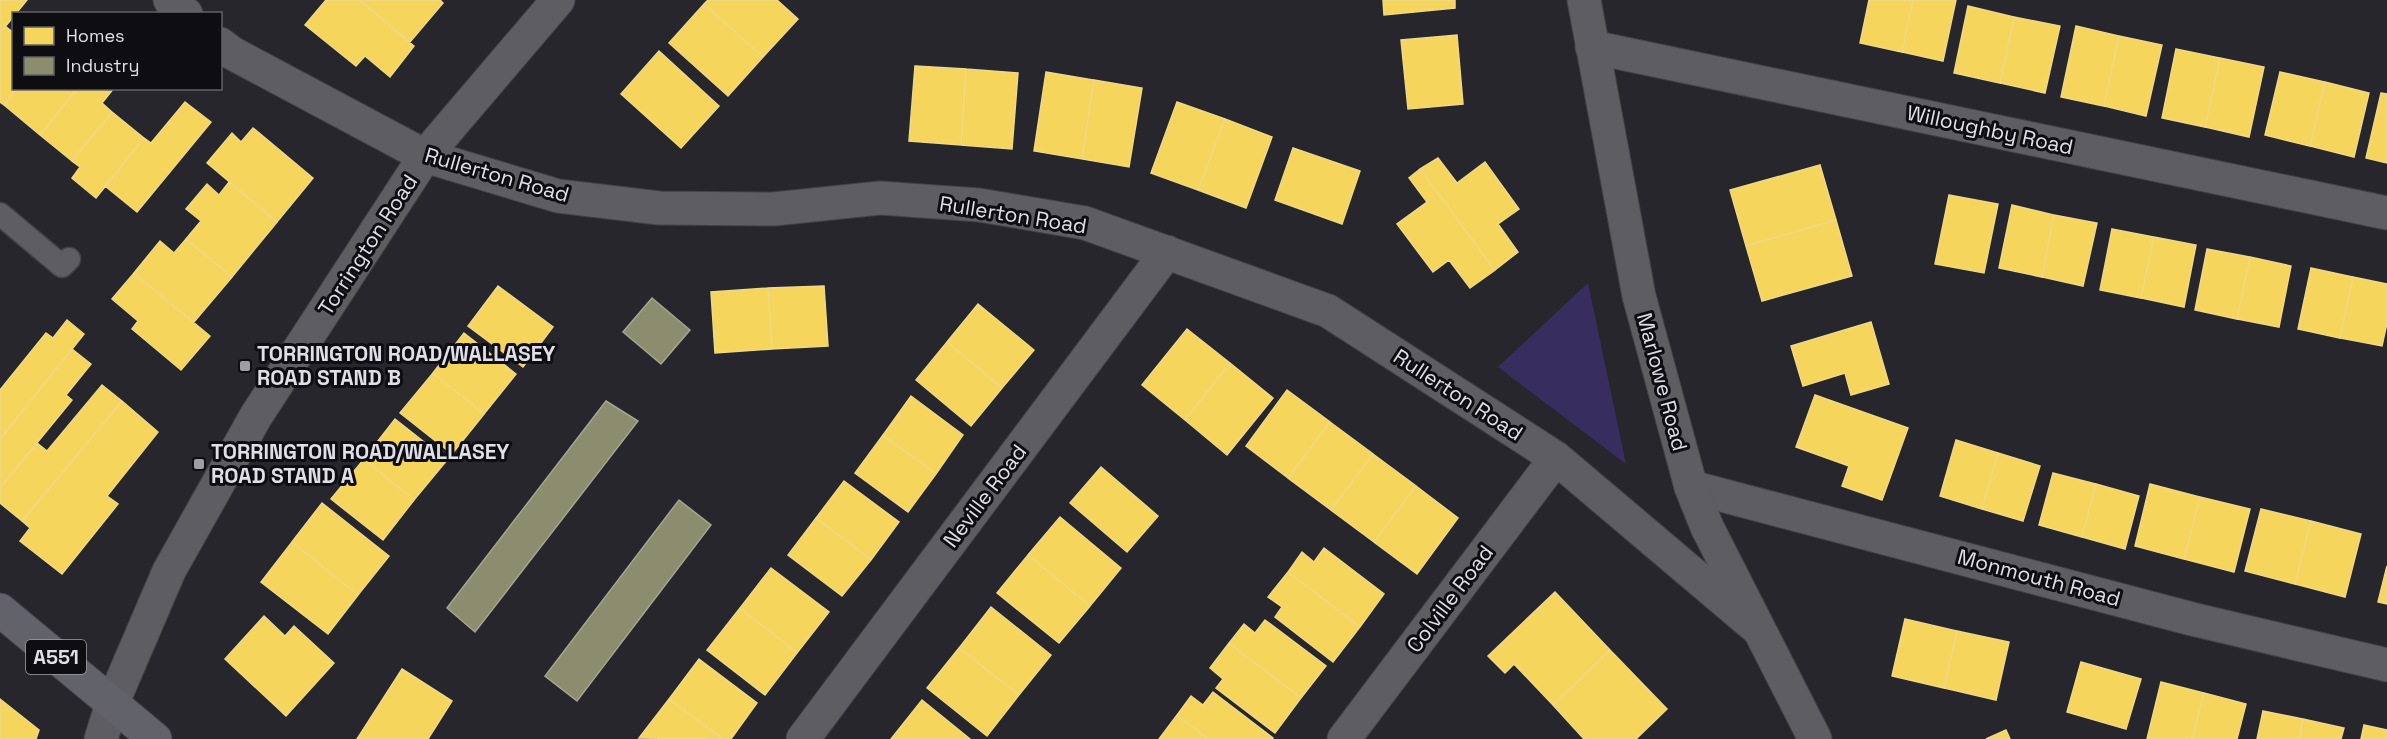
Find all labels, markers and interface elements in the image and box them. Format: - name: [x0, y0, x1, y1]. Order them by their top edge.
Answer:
- legend: [12, 12, 222, 90]
- text: Homes: [66, 24, 125, 47]
- text: Industry: [66, 54, 139, 77]
- street label: Willoughby Road: [1904, 99, 2076, 160]
- street label: Rullerton Road: [422, 141, 572, 208]
- street label: Torrington Road: [312, 169, 423, 320]
- street label: Rullerton Road: [937, 190, 1089, 239]
- street label: Marlowe Road: [1631, 310, 1694, 454]
- place label: TORRINGTON ROAD/WALLASEY ROAD STAND B: [257, 340, 555, 391]
- street label: Rullerton Road: [1389, 343, 1528, 446]
- marker: TORRINGTON ROAD/WALLASEY ROAD STAND B: [238, 359, 252, 373]
- place label: TORRINGTON ROAD/WALLASEY ROAD STAND A: [211, 438, 509, 489]
- street label: Neville Road: [937, 439, 1032, 553]
- marker: TORRINGTON ROAD/WALLASEY ROAD STAND A: [192, 457, 206, 471]
- street label: Colville Road: [1400, 540, 1499, 658]
- street label: Monmouth Road: [1955, 543, 2123, 612]
- road number: A551: [26, 640, 86, 674]

